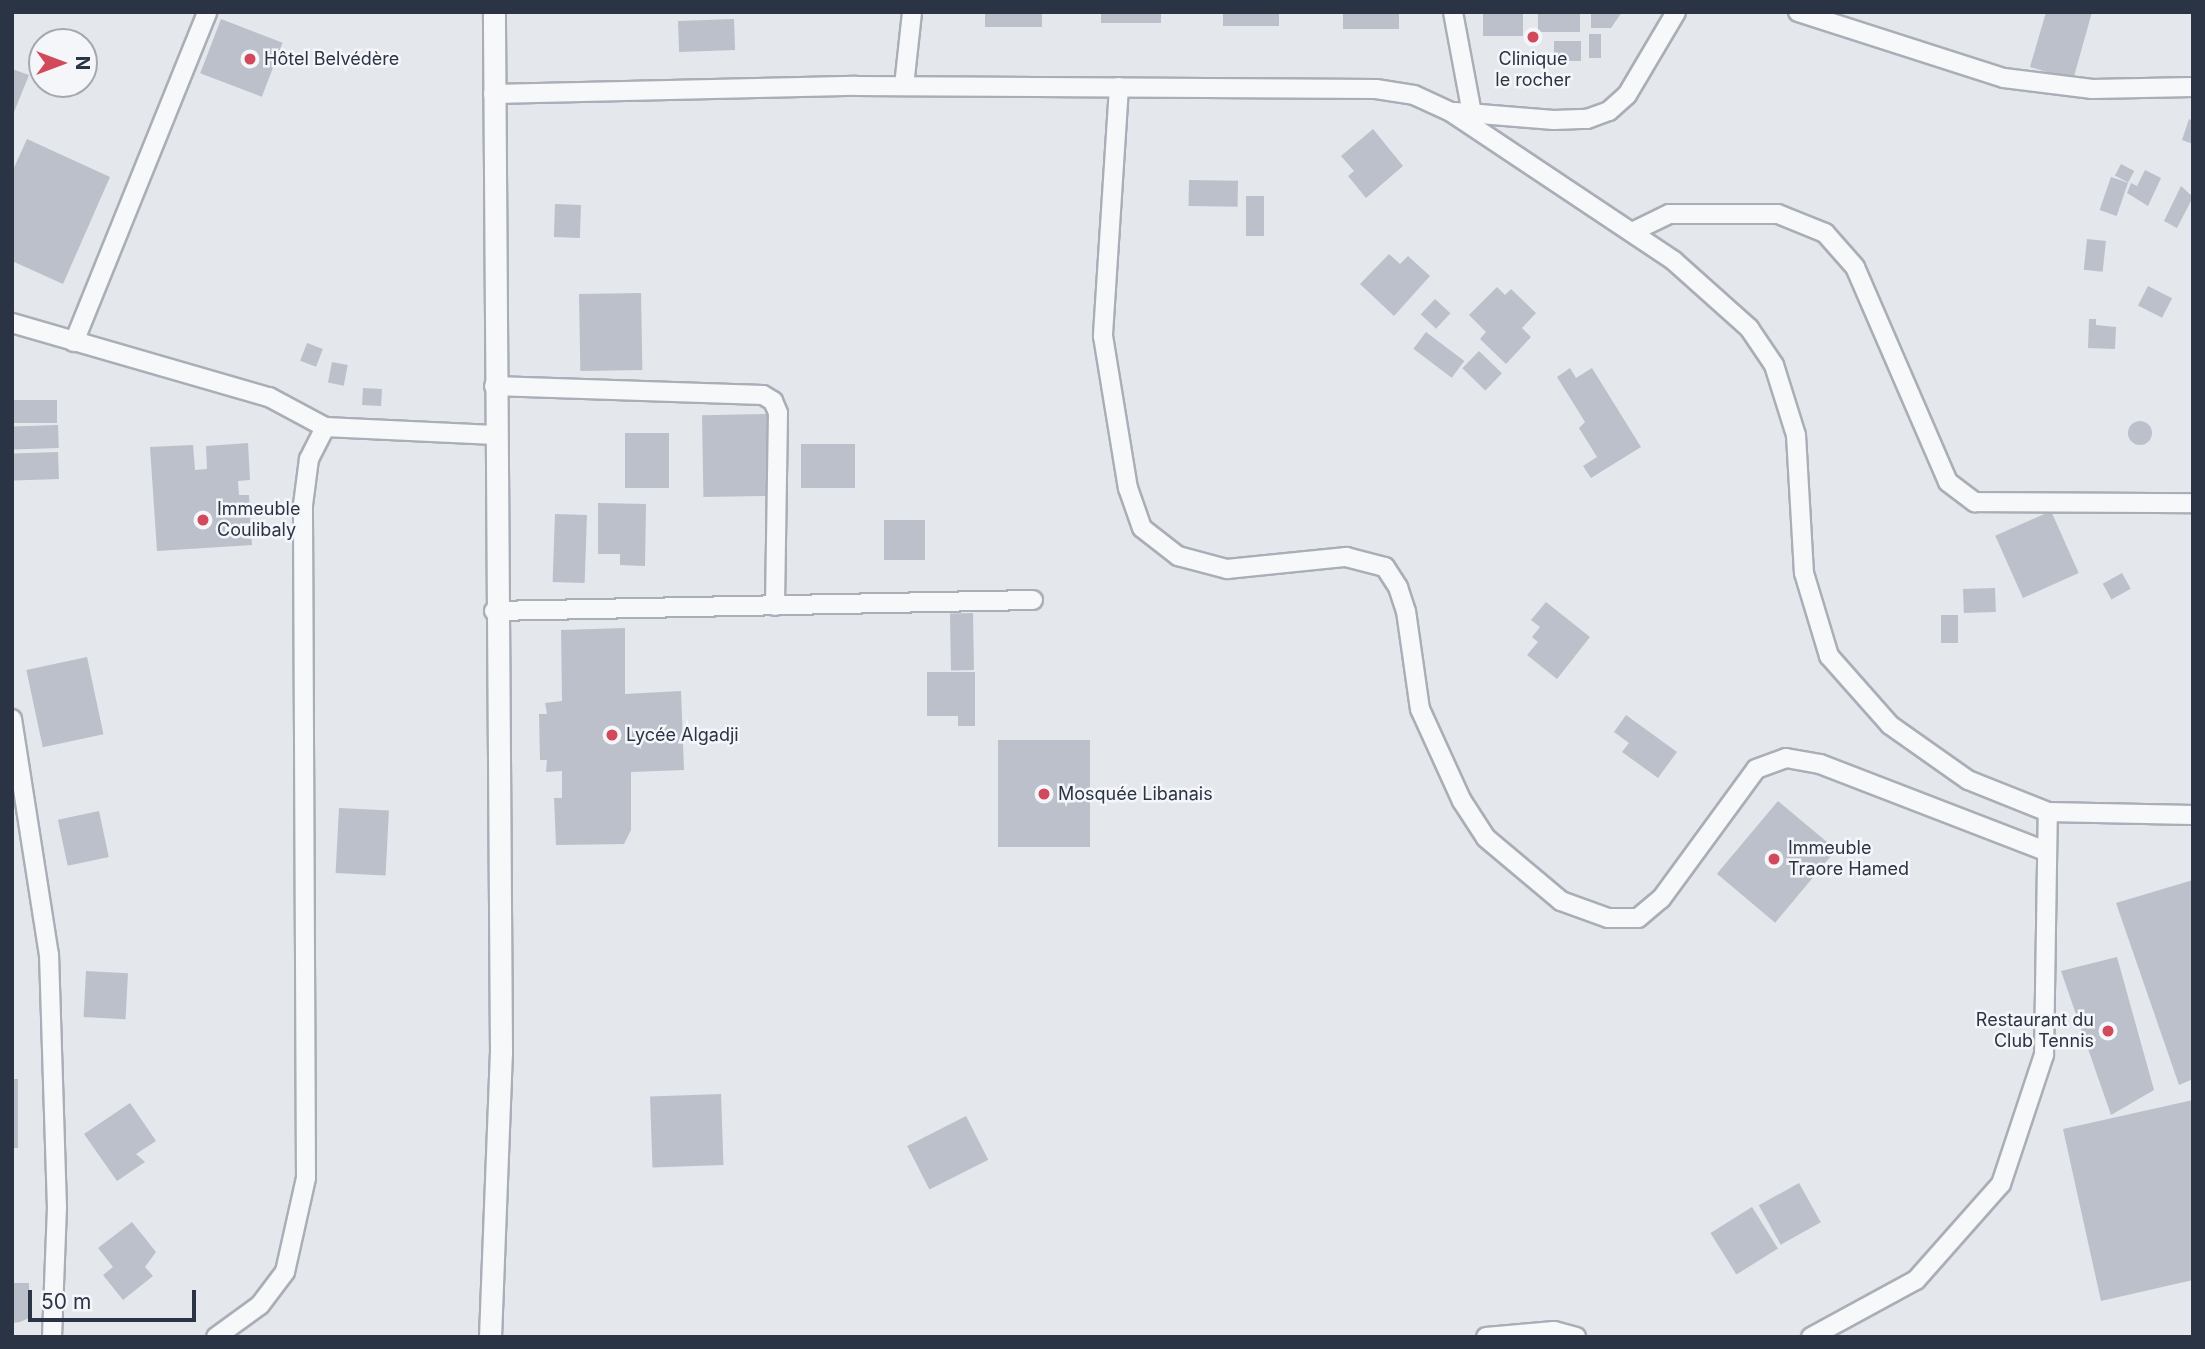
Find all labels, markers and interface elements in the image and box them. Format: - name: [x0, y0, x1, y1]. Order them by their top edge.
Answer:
- marker: Clinique le rocher: [1523, 27, 1543, 47]
- north arrow: [28, 28, 98, 98]
- place label: Hôtel Belvédère: [264, 48, 399, 70]
- place label: Clinique le rocher: [1495, 49, 1571, 92]
- marker: Hôtel Belvédère: [242, 51, 258, 67]
- text: N: [71, 56, 94, 70]
- place label: Immeuble Coulibaly: [217, 499, 300, 542]
- marker: Immeuble Coulibaly: [195, 512, 211, 528]
- place label: Lycée Algadji: [626, 724, 739, 746]
- marker: Lycée Algadji: [604, 727, 620, 743]
- place label: Mosquée Libanais: [1058, 783, 1213, 805]
- marker: Mosquée Libanais: [1036, 786, 1052, 802]
- place label: Immeuble Traore Hamed: [1788, 838, 1909, 880]
- marker: Immeuble Traore Hamed: [1766, 851, 1782, 867]
- place label: Restaurant du Club Tennis: [1976, 1010, 2094, 1052]
- marker: Restaurant du Club Tennis: [2100, 1023, 2116, 1039]
- scale bar: [32, 1276, 200, 1320]
- text: 50 m: [41, 1289, 91, 1314]

